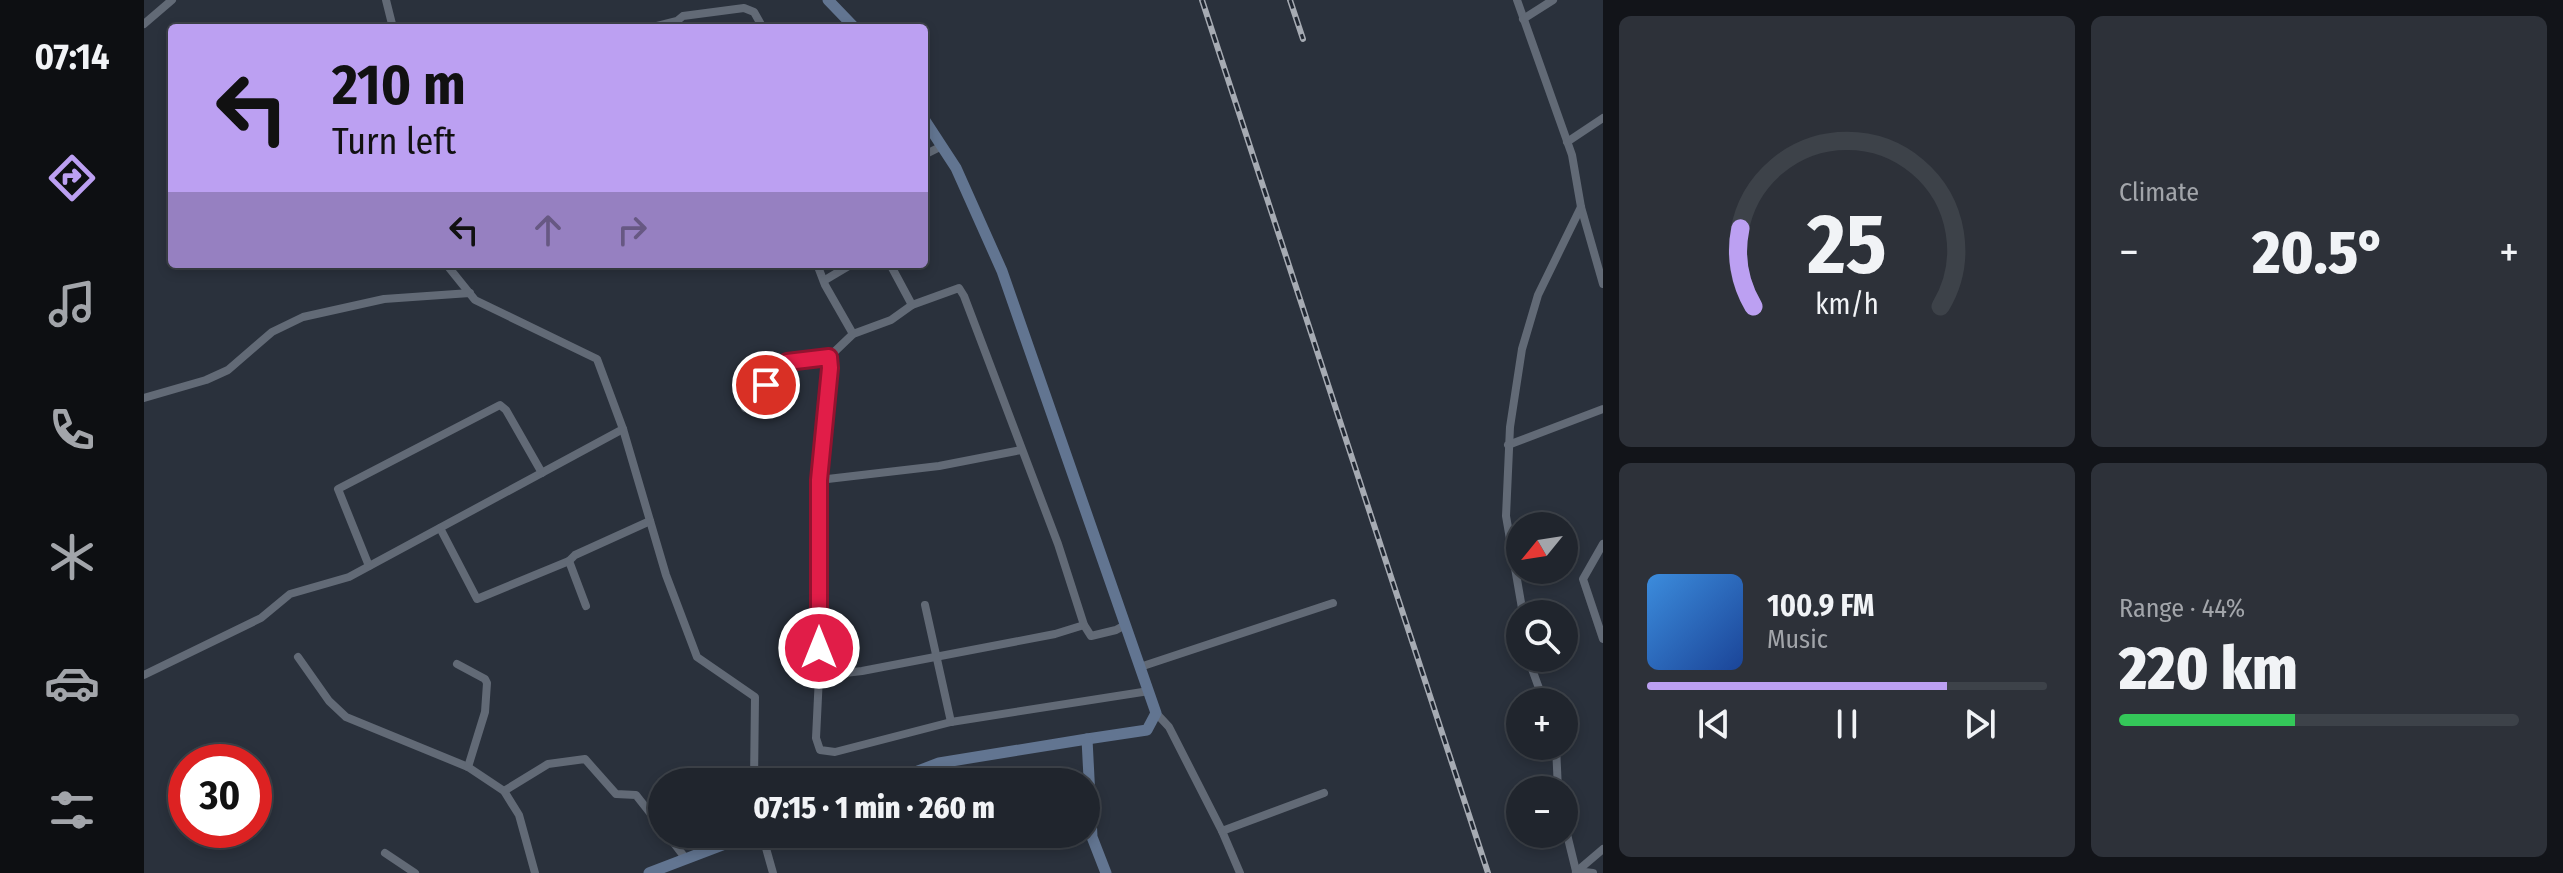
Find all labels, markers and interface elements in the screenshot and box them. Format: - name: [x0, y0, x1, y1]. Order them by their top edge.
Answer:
- text: 07:14: [34, 35, 110, 79]
- text: 210 m: [332, 52, 466, 119]
- icon: left: [200, 56, 304, 160]
- text: Turn left: [332, 120, 456, 164]
- icon: directions: [44, 150, 100, 206]
- text: Climate: [2119, 177, 2199, 208]
- text: 25: [1806, 195, 1887, 295]
- icon: left: [442, 208, 486, 252]
- icon: ahead: [526, 208, 570, 252]
- icon: right: [610, 208, 654, 252]
- text: 20.5°: [2252, 217, 2386, 289]
- text: −: [2119, 226, 2139, 279]
- text: +: [2499, 226, 2519, 279]
- icon: music: [44, 276, 100, 332]
- text: km/h: [1815, 287, 1879, 322]
- pin: [732, 351, 800, 419]
- icon: arrive: [744, 363, 788, 407]
- icon: phone: [44, 402, 100, 458]
- north arrow: [1506, 512, 1578, 584]
- map controls: [1506, 512, 1578, 848]
- icon: climate: [44, 529, 100, 585]
- text: 100.9 FM: [1767, 588, 1874, 624]
- text: Range · 44%: [2119, 593, 2245, 624]
- button: search: [1506, 600, 1578, 672]
- position arrow: [777, 606, 861, 690]
- text: Music: [1767, 624, 1828, 655]
- text: 220 km: [2119, 633, 2298, 705]
- icon: car: [44, 655, 100, 711]
- button: +: [1506, 688, 1578, 760]
- icon: previous: [1692, 702, 1736, 746]
- icon: pause: [1825, 702, 1869, 746]
- icon: next: [1958, 702, 2002, 746]
- speed limit sign: 30: [168, 744, 272, 848]
- button: −: [1506, 776, 1578, 848]
- icon: filters: [44, 782, 100, 838]
- text: 07:15 · 1 min · 260 m: [753, 790, 995, 826]

